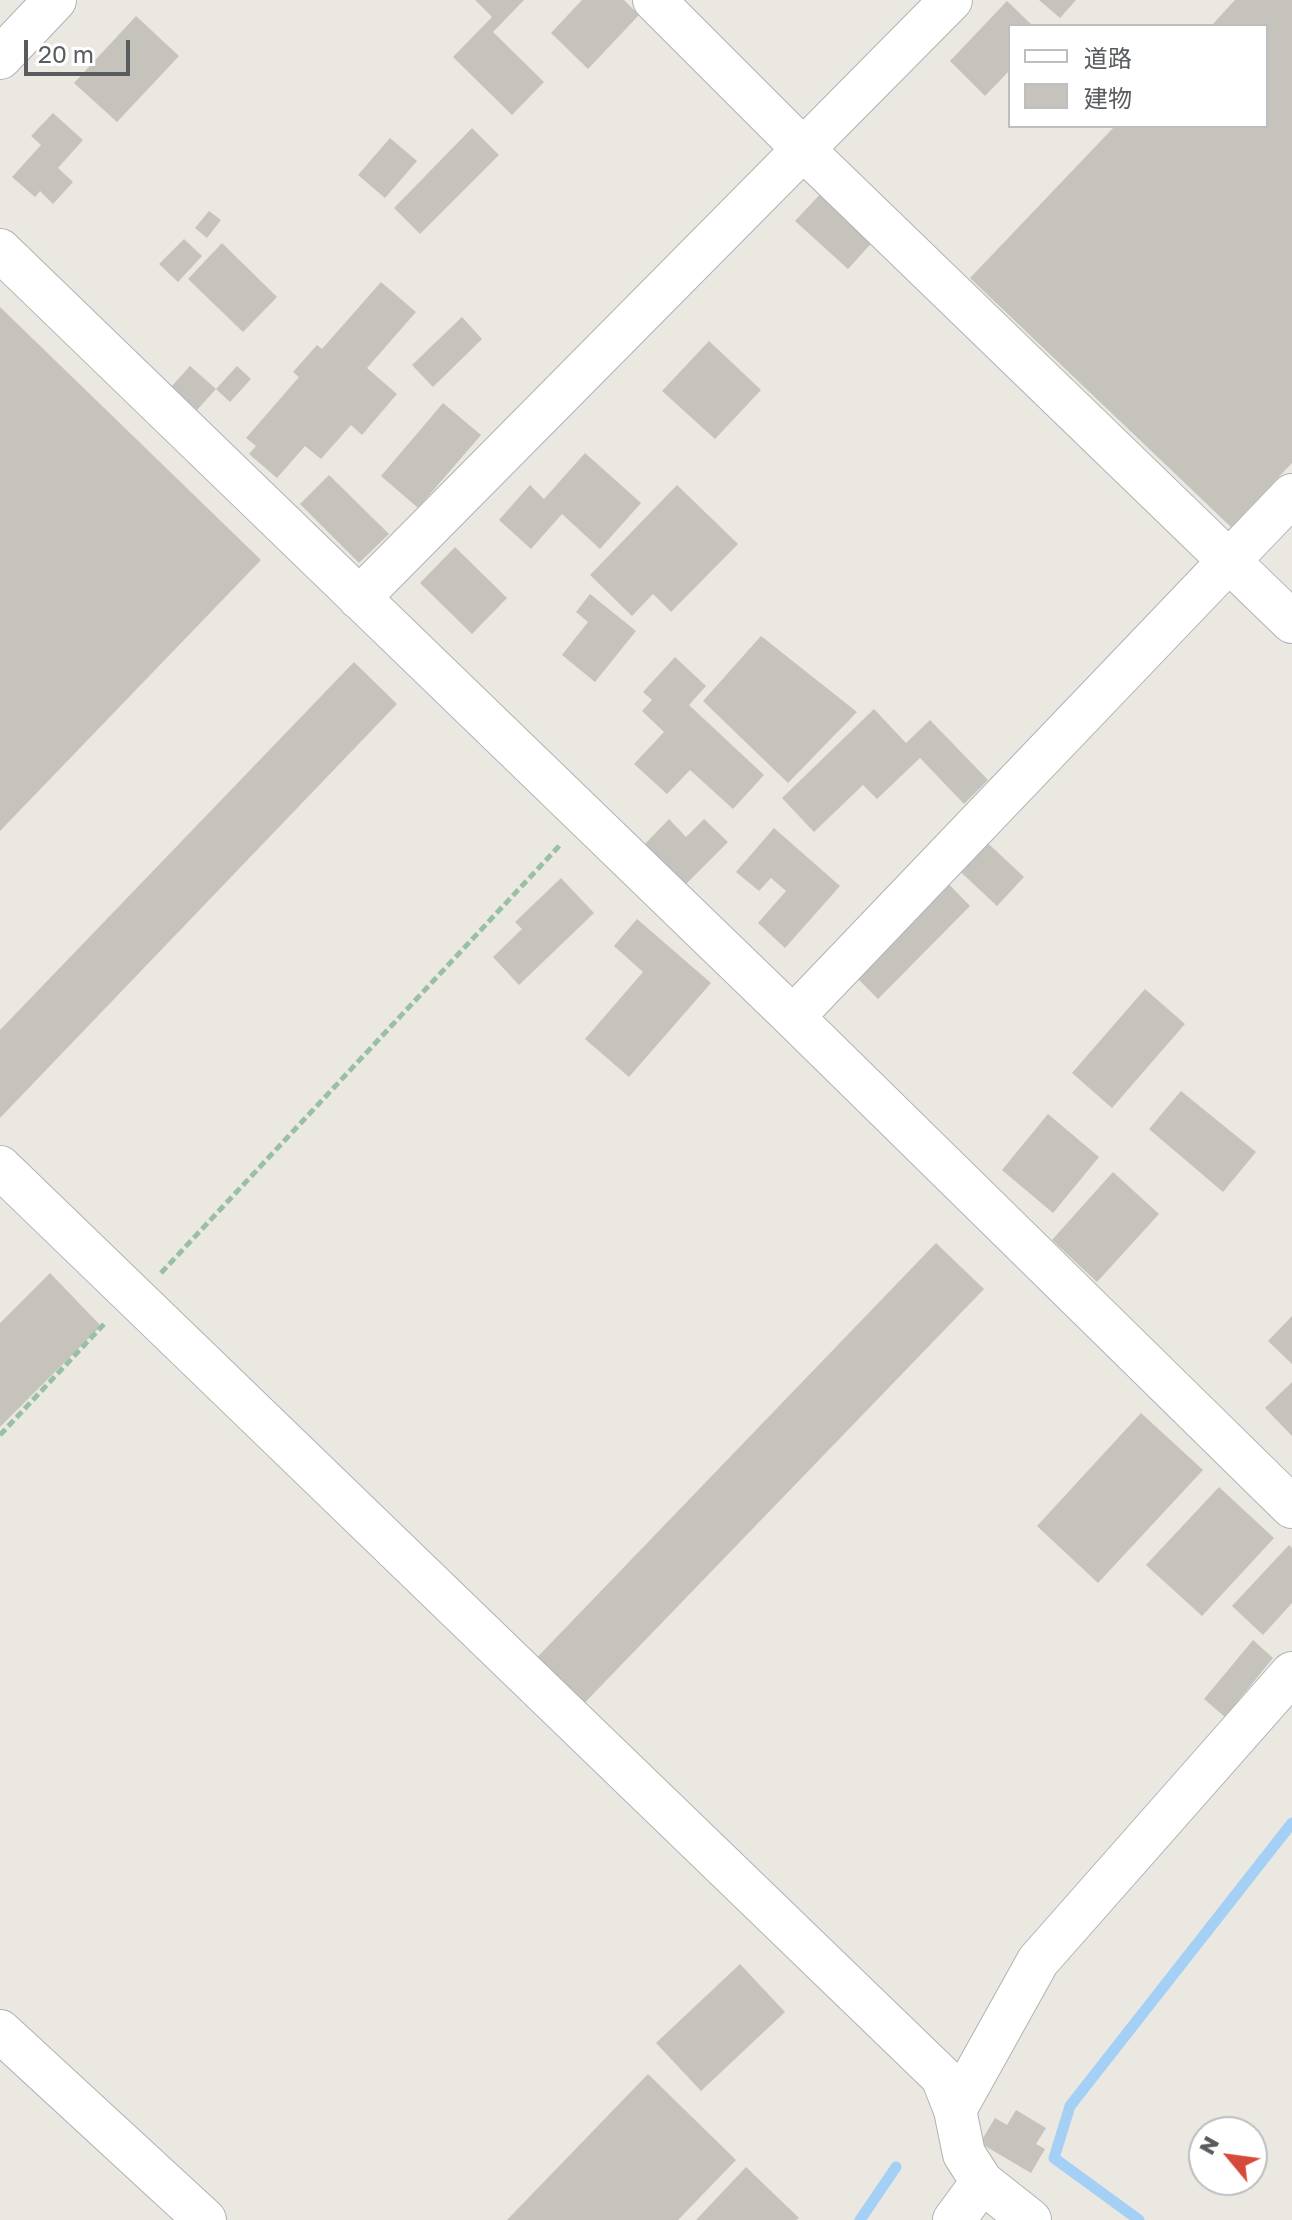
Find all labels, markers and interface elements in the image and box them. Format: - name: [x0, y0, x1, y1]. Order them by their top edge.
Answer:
- scale bar: [28, 24, 134, 74]
- legend: [1008, 24, 1268, 128]
- text: 20 m: [38, 39, 94, 68]
- text: 道路: [1084, 43, 1132, 72]
- text: 建物: [1084, 83, 1132, 112]
- north arrow: [1188, 2116, 1268, 2196]
- text: N: [1192, 2131, 1224, 2159]

